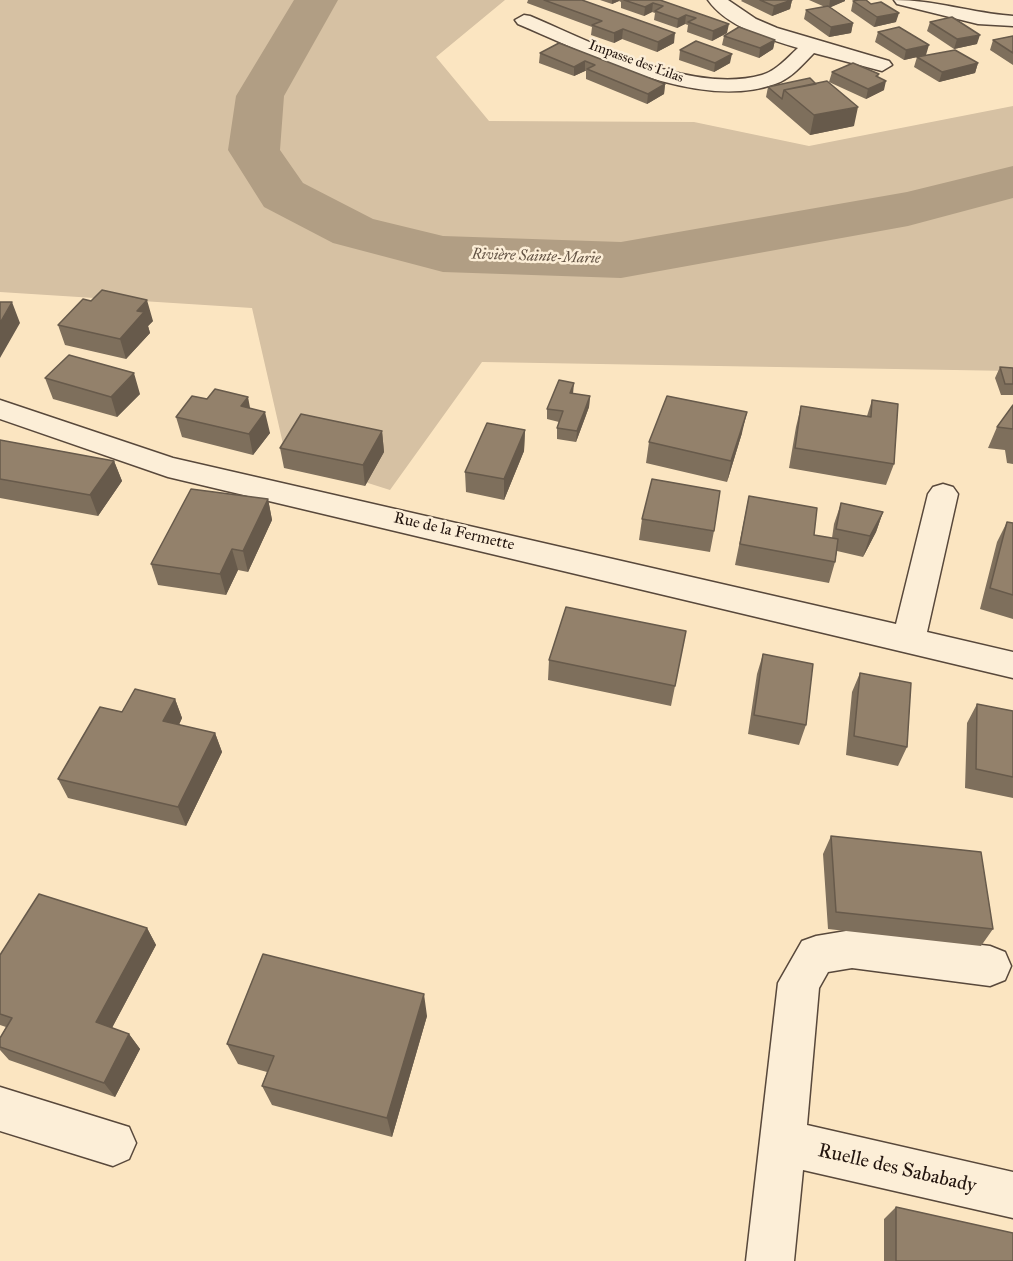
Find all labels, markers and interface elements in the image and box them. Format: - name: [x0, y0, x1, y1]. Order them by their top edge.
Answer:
- street label: Impasse des Lilas: [586, 37, 686, 87]
- water label: Rivière Sainte-Marie: [471, 246, 601, 268]
- street label: Rue de la Fermette: [392, 509, 516, 555]
- street label: Ruelle des Sababady: [815, 1139, 979, 1199]

